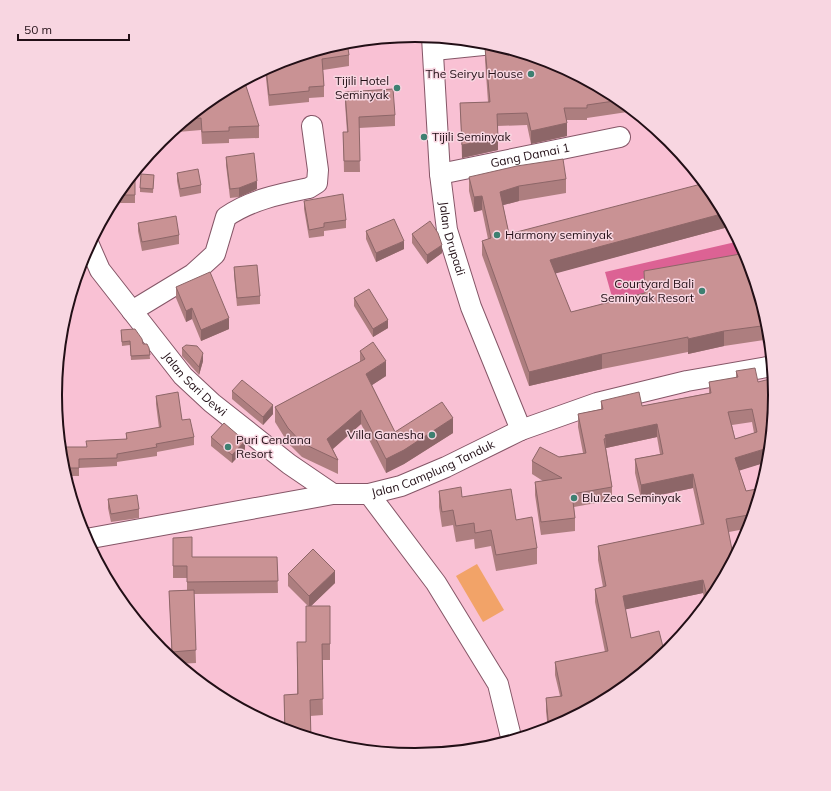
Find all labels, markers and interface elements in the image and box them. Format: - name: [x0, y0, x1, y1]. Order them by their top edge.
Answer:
- scale bar: [18, 16, 129, 42]
- text: 50 m: [24, 22, 52, 37]
- place label: The Seiryu House: [426, 66, 523, 81]
- marker: The Seiryu House: [526, 69, 536, 79]
- place label: Tijili Hotel Seminyak: [335, 73, 390, 102]
- marker: Tijili Hotel Seminyak: [392, 83, 402, 93]
- place label: Tijili Seminyak: [432, 129, 511, 144]
- marker: Tijili Seminyak: [419, 132, 429, 142]
- street label: Gang Damai 1: [489, 140, 571, 170]
- street label: Jalan Drupadi: [436, 200, 469, 277]
- place label: Harmony seminyak: [505, 227, 613, 242]
- marker: Harmony seminyak: [492, 230, 502, 240]
- place label: Courtyard Bali Seminyak Resort: [600, 276, 694, 305]
- marker: Courtyard Bali Seminyak Resort: [697, 286, 707, 296]
- street label: Jalan Sari Dewi: [160, 349, 230, 419]
- place label: Villa Ganesha: [347, 427, 424, 442]
- marker: Villa Ganesha: [427, 430, 437, 440]
- place label: Puri Cendana Resort: [236, 432, 311, 461]
- street label: Jalan Camplung Tanduk: [370, 436, 498, 500]
- marker: Puri Cendana Resort: [223, 442, 233, 452]
- place label: Blu Zea Seminyak: [582, 490, 682, 505]
- marker: Blu Zea Seminyak: [569, 493, 579, 503]

